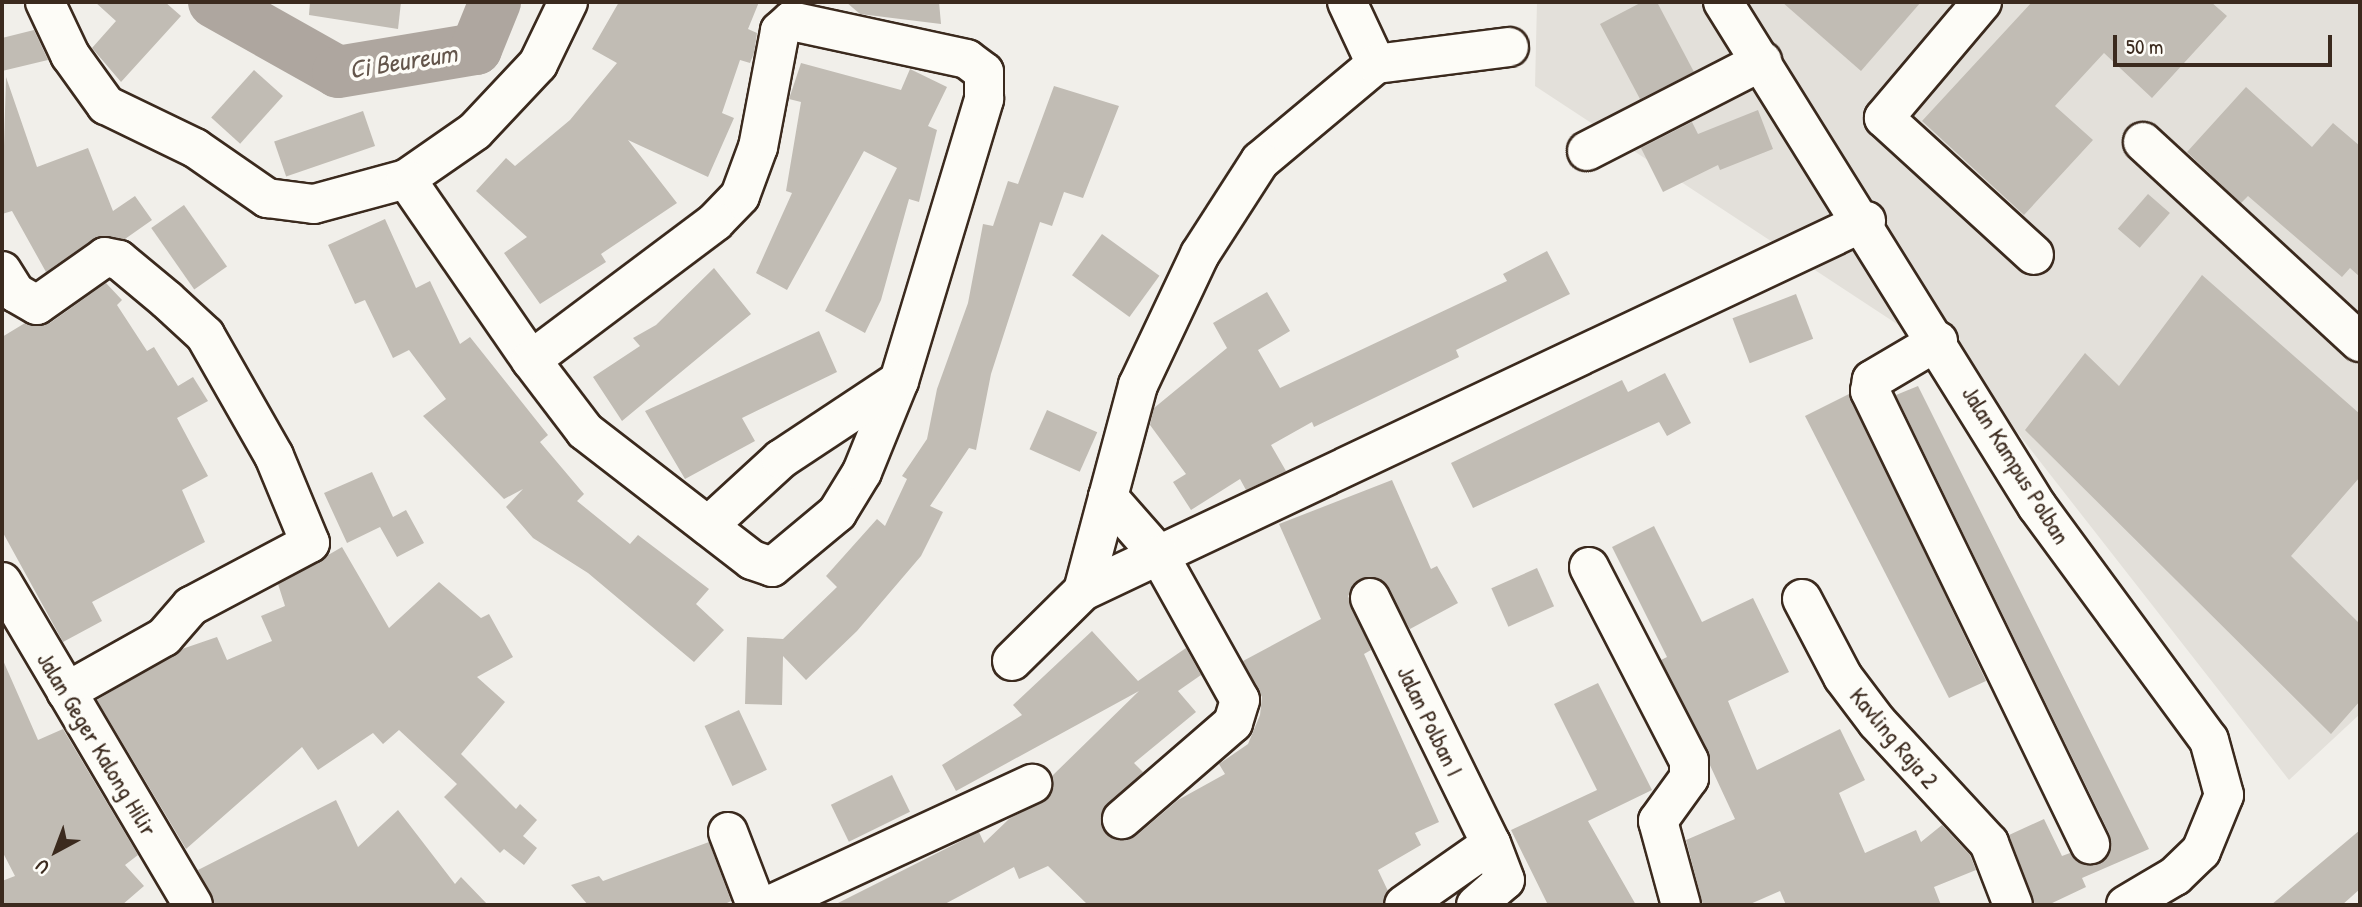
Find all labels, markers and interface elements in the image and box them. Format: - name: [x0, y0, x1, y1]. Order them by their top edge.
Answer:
- scale bar: [2117, 21, 2336, 65]
- text: 50 m: [2126, 32, 2163, 61]
- water label: Ci Beureum: [347, 37, 459, 85]
- street label: Jalan Kampus Polban: [1956, 381, 2076, 549]
- street label: Jalan Geger Kalong Hilir: [31, 647, 163, 841]
- street label: Jalan Polban I: [1391, 661, 1469, 781]
- street label: Kavling Raja 2: [1844, 682, 1944, 794]
- north arrow: [21, 816, 91, 886]
- text: U: [30, 854, 55, 880]

